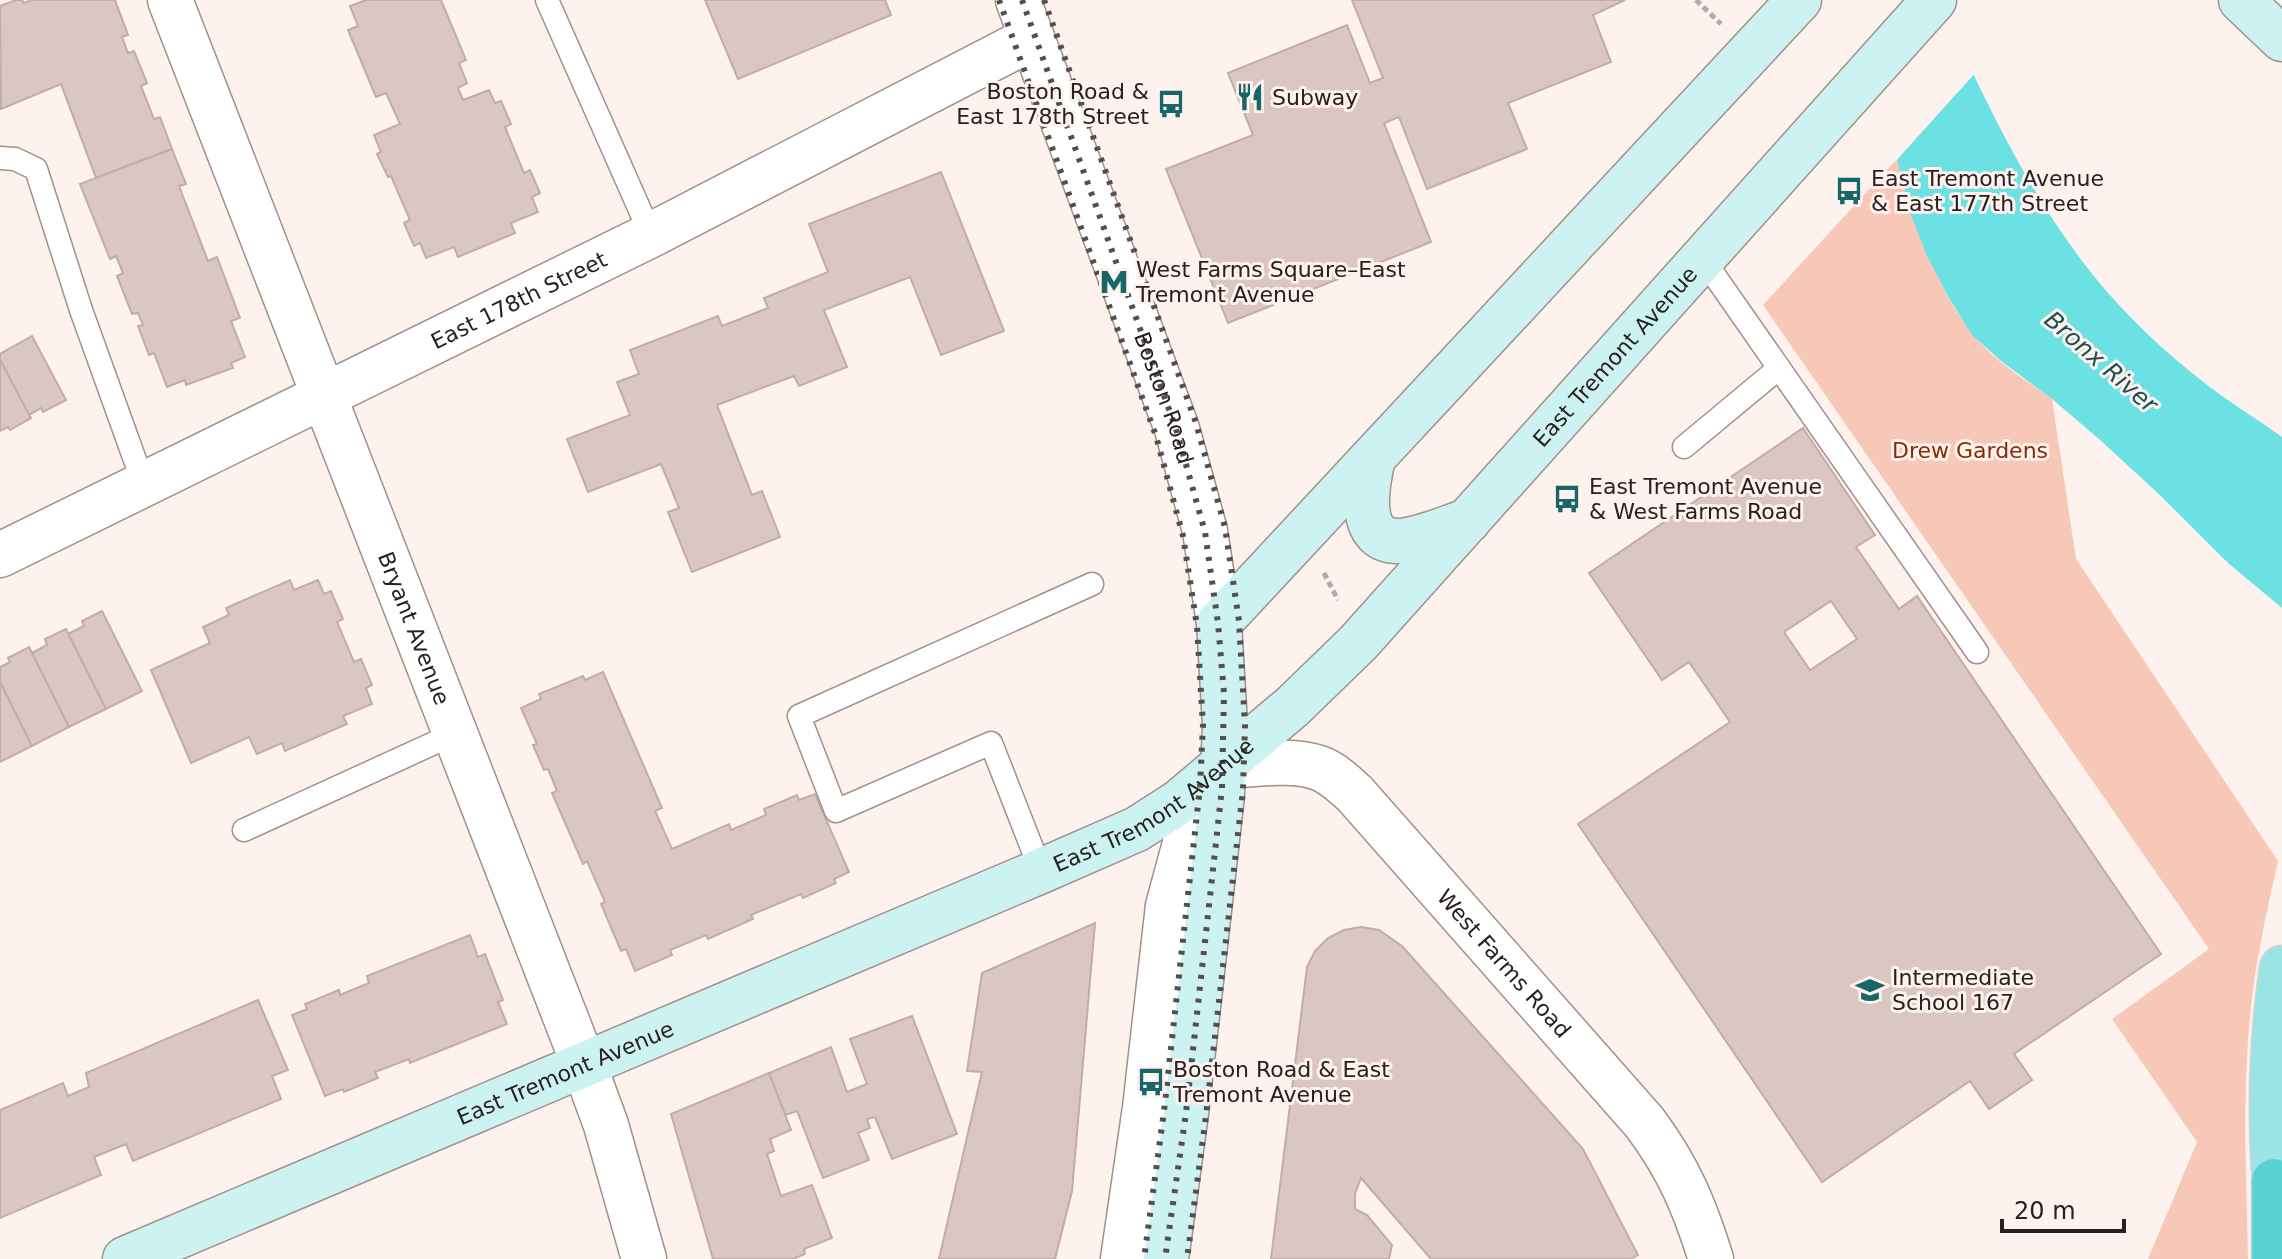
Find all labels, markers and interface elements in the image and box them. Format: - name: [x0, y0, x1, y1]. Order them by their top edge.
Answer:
- place label: Boston Road & East 178th Street: [956, 79, 1149, 129]
- restaurant icon: Subway: [1235, 82, 1265, 112]
- place label: Subway: [1272, 85, 1358, 110]
- bus stop icon: Boston Road & East 178th Street: [1156, 89, 1186, 119]
- place label: East Tremont Avenue & East 177th Street: [1871, 166, 2104, 216]
- bus stop icon: East Tremont Avenue & East 177th Street: [1834, 176, 1864, 206]
- street label: East 178th Street: [427, 246, 611, 354]
- place label: West Farms Square–East Tremont Avenue: [1135, 257, 1406, 307]
- street label: East Tremont Avenue: [1528, 261, 1702, 451]
- metro station icon: West Farms Square–East Tremont Avenue: [1099, 267, 1129, 297]
- water label: Bronx River: [2039, 305, 2165, 420]
- street label: Boston Road: [1130, 328, 1198, 467]
- park label: Drew Gardens: [1892, 438, 2048, 463]
- place label: East Tremont Avenue & West Farms Road: [1589, 474, 1822, 524]
- bus stop icon: East Tremont Avenue & West Farms Road: [1552, 484, 1582, 514]
- street label: Bryant Avenue: [373, 548, 455, 708]
- street label: East Tremont Avenue: [1049, 733, 1258, 877]
- street label: West Farms Road: [1432, 884, 1576, 1042]
- place label: Intermediate School 167: [1892, 965, 2034, 1015]
- school or university icon: Intermediate School 167: [1855, 975, 1885, 1005]
- street label: East Tremont Avenue: [453, 1016, 677, 1130]
- place label: Boston Road & East Tremont Avenue: [1172, 1057, 1390, 1107]
- bus stop icon: Boston Road & East Tremont Avenue: [1136, 1067, 1166, 1097]
- scale bar: [2002, 1183, 2124, 1233]
- text: 20 m: [2014, 1197, 2076, 1225]

